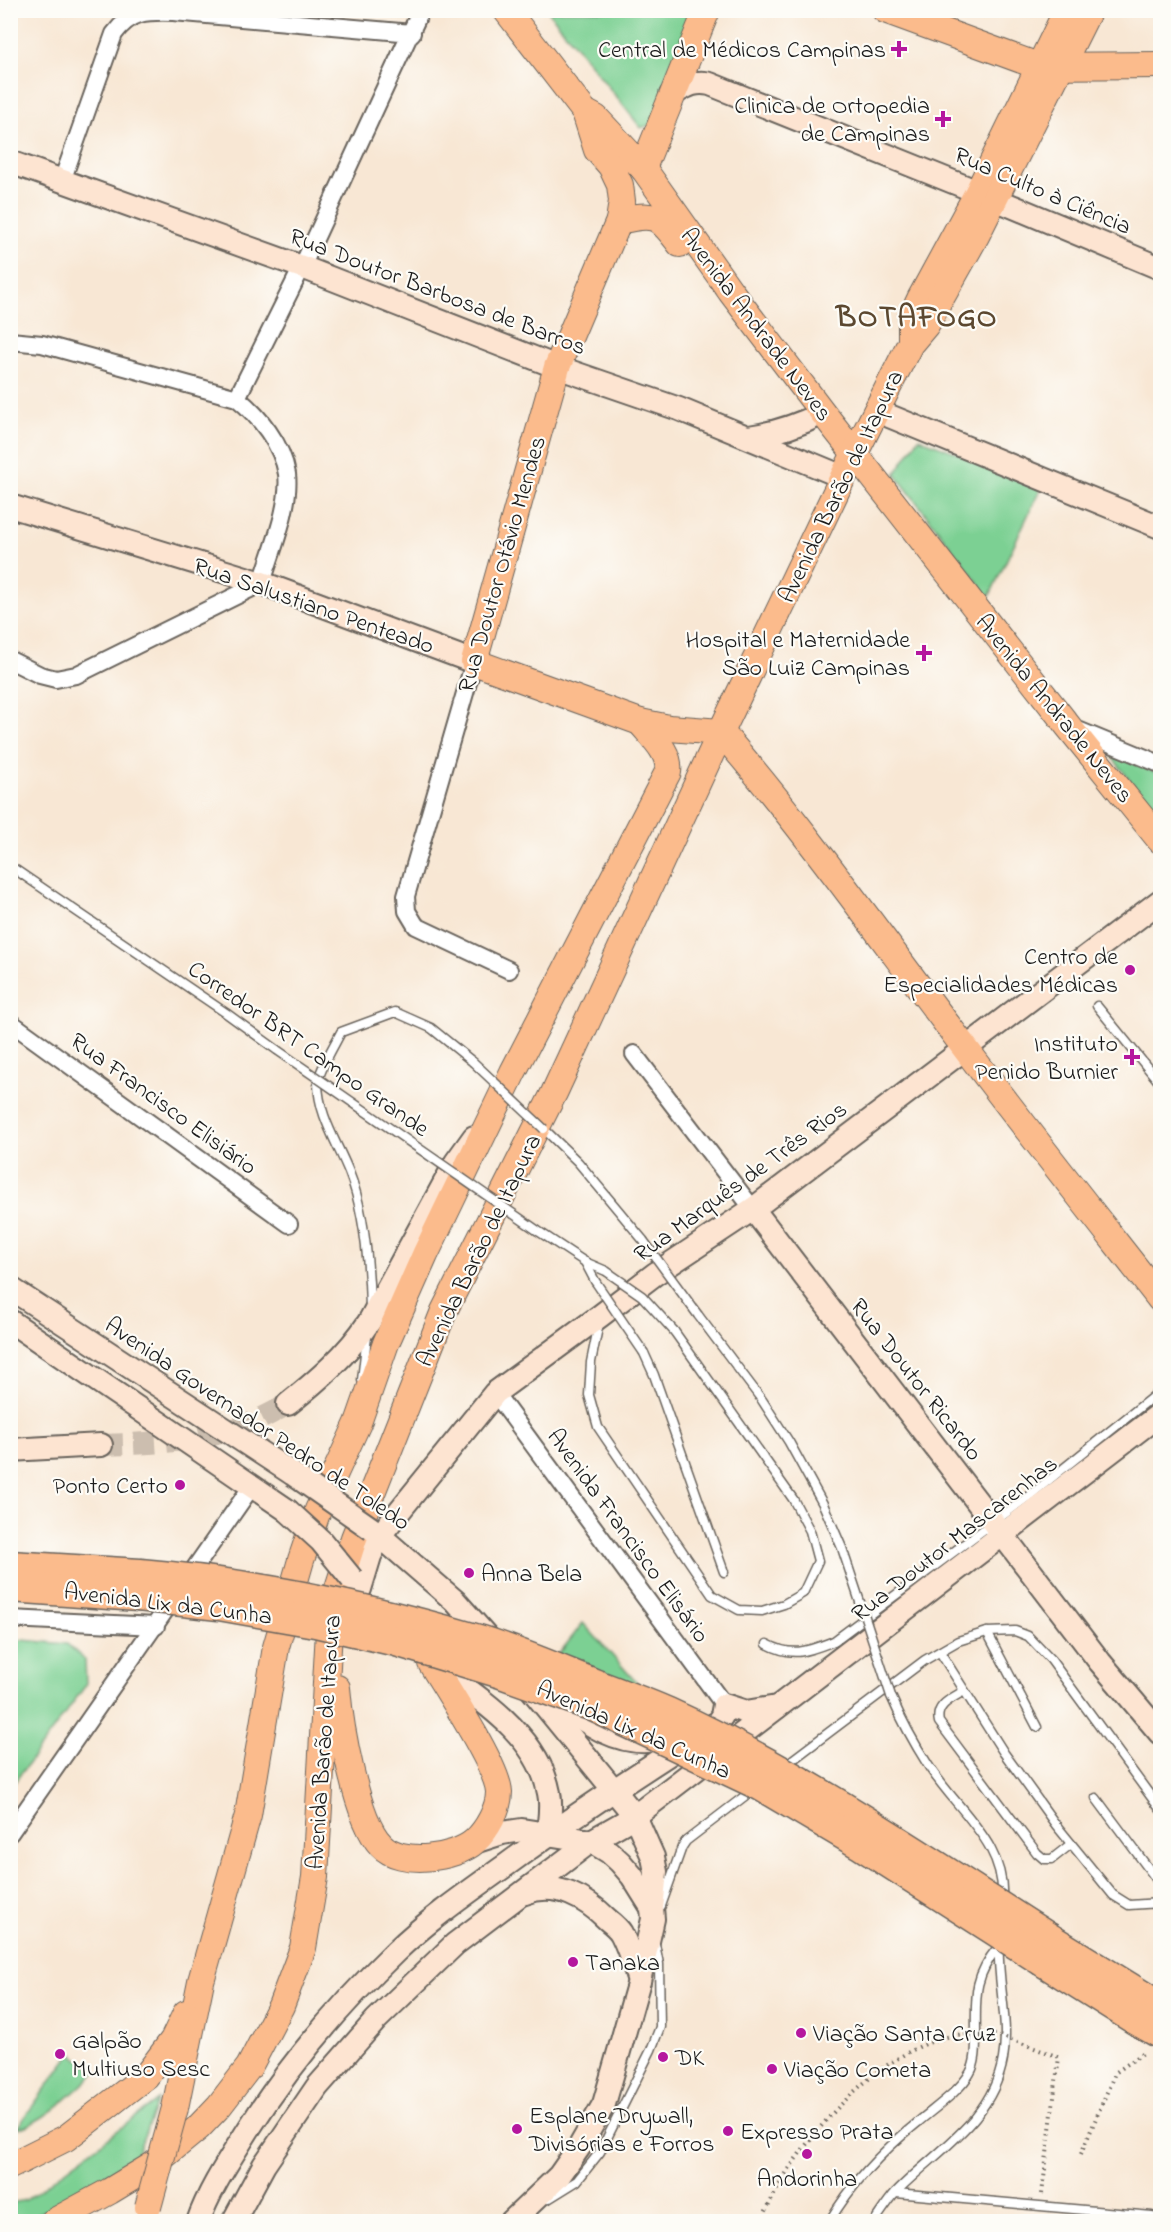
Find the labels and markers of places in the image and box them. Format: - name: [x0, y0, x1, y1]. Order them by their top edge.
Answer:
- place label: Central de Médicos Campinas: [598, 34, 886, 69]
- marker: Central de Médicos Campinas: [890, 40, 908, 58]
- place label: Clinica de Ortopedia de Campinas: [734, 90, 930, 153]
- marker: Clinica de Ortopedia de Campinas: [934, 110, 952, 128]
- place label: Hospital e Maternidade São Luiz Campinas: [686, 624, 910, 687]
- marker: Hospital e Maternidade São Luiz Campinas: [915, 644, 933, 662]
- place label: Centro de Especialidades Médicas: [883, 941, 1118, 1004]
- marker: Centro de Especialidades Médicas: [1123, 963, 1137, 977]
- place label: Instituto Penido Burnier: [975, 1028, 1119, 1091]
- marker: Instituto Penido Burnier: [1123, 1048, 1141, 1066]
- place label: Ponto Certo: [53, 1470, 168, 1505]
- marker: Ponto Certo: [173, 1478, 187, 1492]
- place label: Anna Bela: [481, 1558, 582, 1593]
- marker: Anna Bela: [462, 1566, 476, 1580]
- place label: Tanaka: [585, 1947, 660, 1982]
- marker: Tanaka: [566, 1955, 580, 1969]
- place label: Viação Santa Cruz: [812, 2018, 997, 2053]
- place label: Galpão Multiuso Sesc: [72, 2025, 210, 2088]
- marker: Viação Santa Cruz: [794, 2026, 808, 2040]
- place label: DK: [674, 2042, 705, 2077]
- marker: Galpão Multiuso Sesc: [53, 2047, 67, 2061]
- marker: DK: [656, 2050, 670, 2064]
- place label: Viação Cometa: [783, 2054, 931, 2089]
- marker: Viação Cometa: [765, 2062, 779, 2076]
- place label: Esplane Drywall, Divisórias e Forros: [528, 2100, 714, 2163]
- place label: Expresso Prata: [740, 2116, 893, 2151]
- marker: Esplane Drywall, Divisórias e Forros: [510, 2122, 524, 2136]
- marker: Expresso Prata: [721, 2124, 735, 2138]
- marker: Andorinha: [800, 2147, 814, 2161]
- place label: Andorinha: [757, 2163, 857, 2198]

